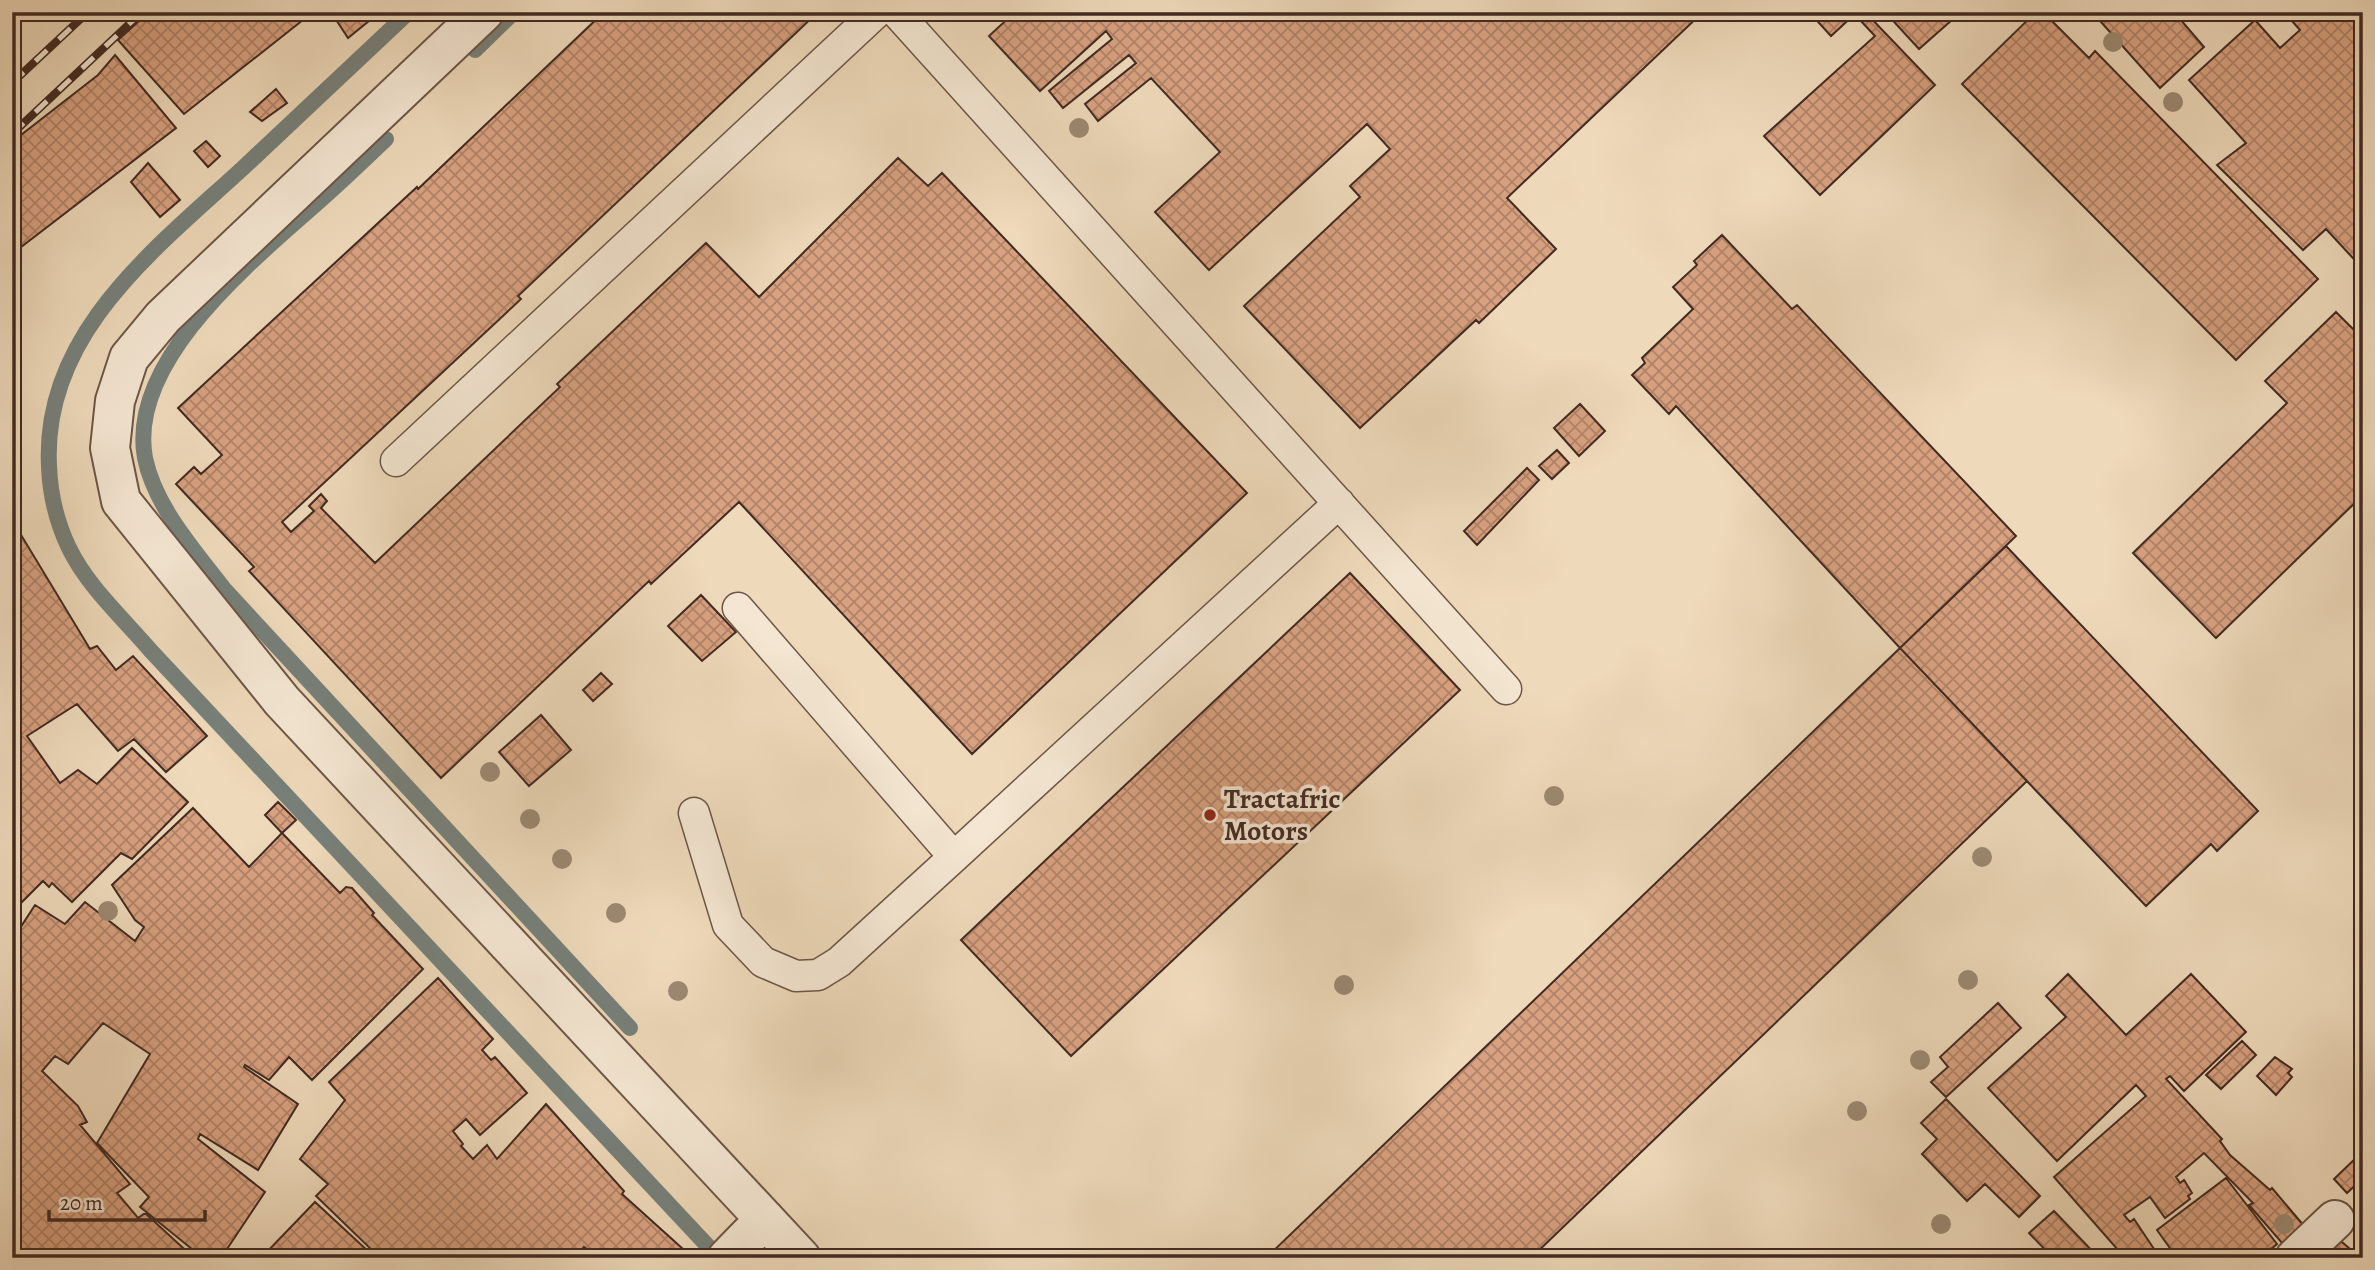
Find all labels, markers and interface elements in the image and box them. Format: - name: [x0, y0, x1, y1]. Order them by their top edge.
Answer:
- place label: Tractafric Motors: [1224, 780, 1340, 850]
- marker: Tractafric Motors: [1202, 807, 1218, 823]
- scale bar: [49, 1179, 205, 1223]
- text: 20 m: [60, 1189, 103, 1217]

